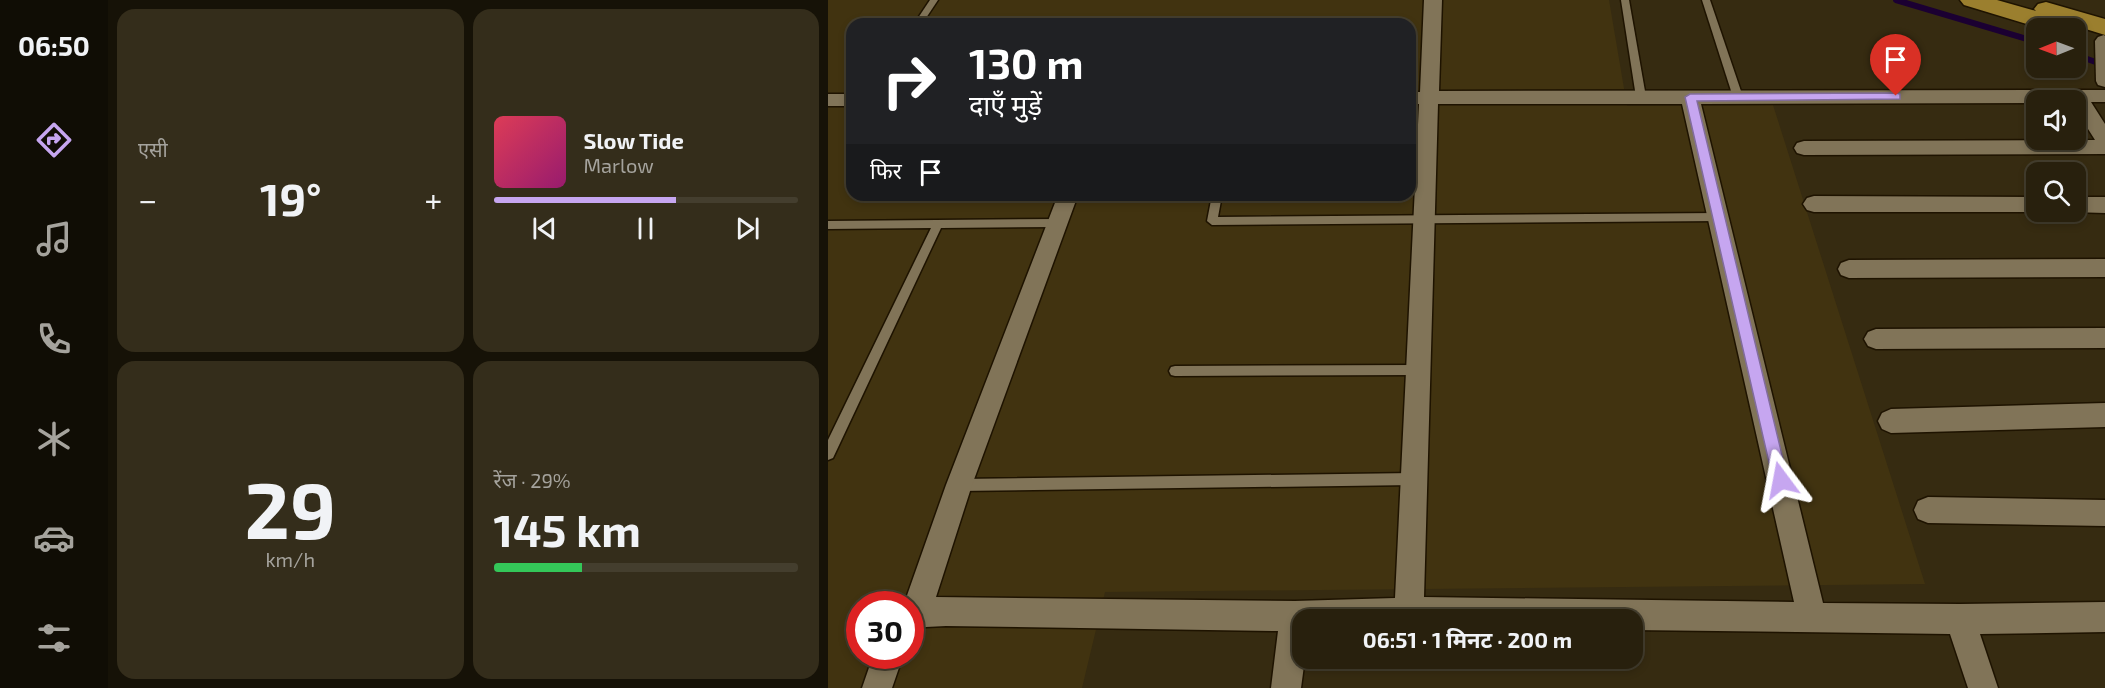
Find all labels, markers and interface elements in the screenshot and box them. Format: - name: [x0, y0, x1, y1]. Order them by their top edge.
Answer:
- north arrow: [2026, 18, 2086, 78]
- map controls: [2026, 18, 2086, 222]
- text: 06:50: [18, 29, 90, 61]
- pin: [1870, 34, 1921, 96]
- text: 130 m: [969, 37, 1084, 87]
- icon: right: [870, 42, 948, 120]
- icon: arrive: [1879, 43, 1912, 76]
- text: दाएँ मुड़ें: [969, 88, 1042, 120]
- button: sound: [2026, 90, 2086, 150]
- icon: directions: [33, 119, 75, 161]
- text: Slow Tide: [584, 127, 684, 153]
- text: एसी: [138, 137, 168, 161]
- text: Marlow: [584, 153, 654, 177]
- icon: arrive: [914, 156, 947, 189]
- text: फिर: [870, 157, 902, 183]
- button: search: [2026, 162, 2086, 222]
- text: 19°: [260, 171, 322, 225]
- text: −: [138, 179, 157, 219]
- text: +: [424, 179, 442, 219]
- icon: previous: [528, 212, 561, 245]
- icon: pause: [629, 212, 662, 245]
- icon: next: [731, 212, 764, 245]
- icon: music: [33, 218, 75, 260]
- icon: phone: [33, 318, 75, 360]
- icon: climate: [33, 418, 75, 460]
- position arrow: [1749, 448, 1813, 512]
- text: 29: [245, 461, 336, 555]
- text: रेंज · 29%: [494, 468, 571, 492]
- text: 145 km: [494, 502, 641, 556]
- icon: car: [33, 517, 75, 559]
- text: km/h: [265, 547, 315, 571]
- speed limit sign: 30: [846, 591, 924, 669]
- icon: filters: [33, 617, 75, 659]
- text: 06:51 · 1 मिनट · 200 m: [1363, 626, 1572, 652]

